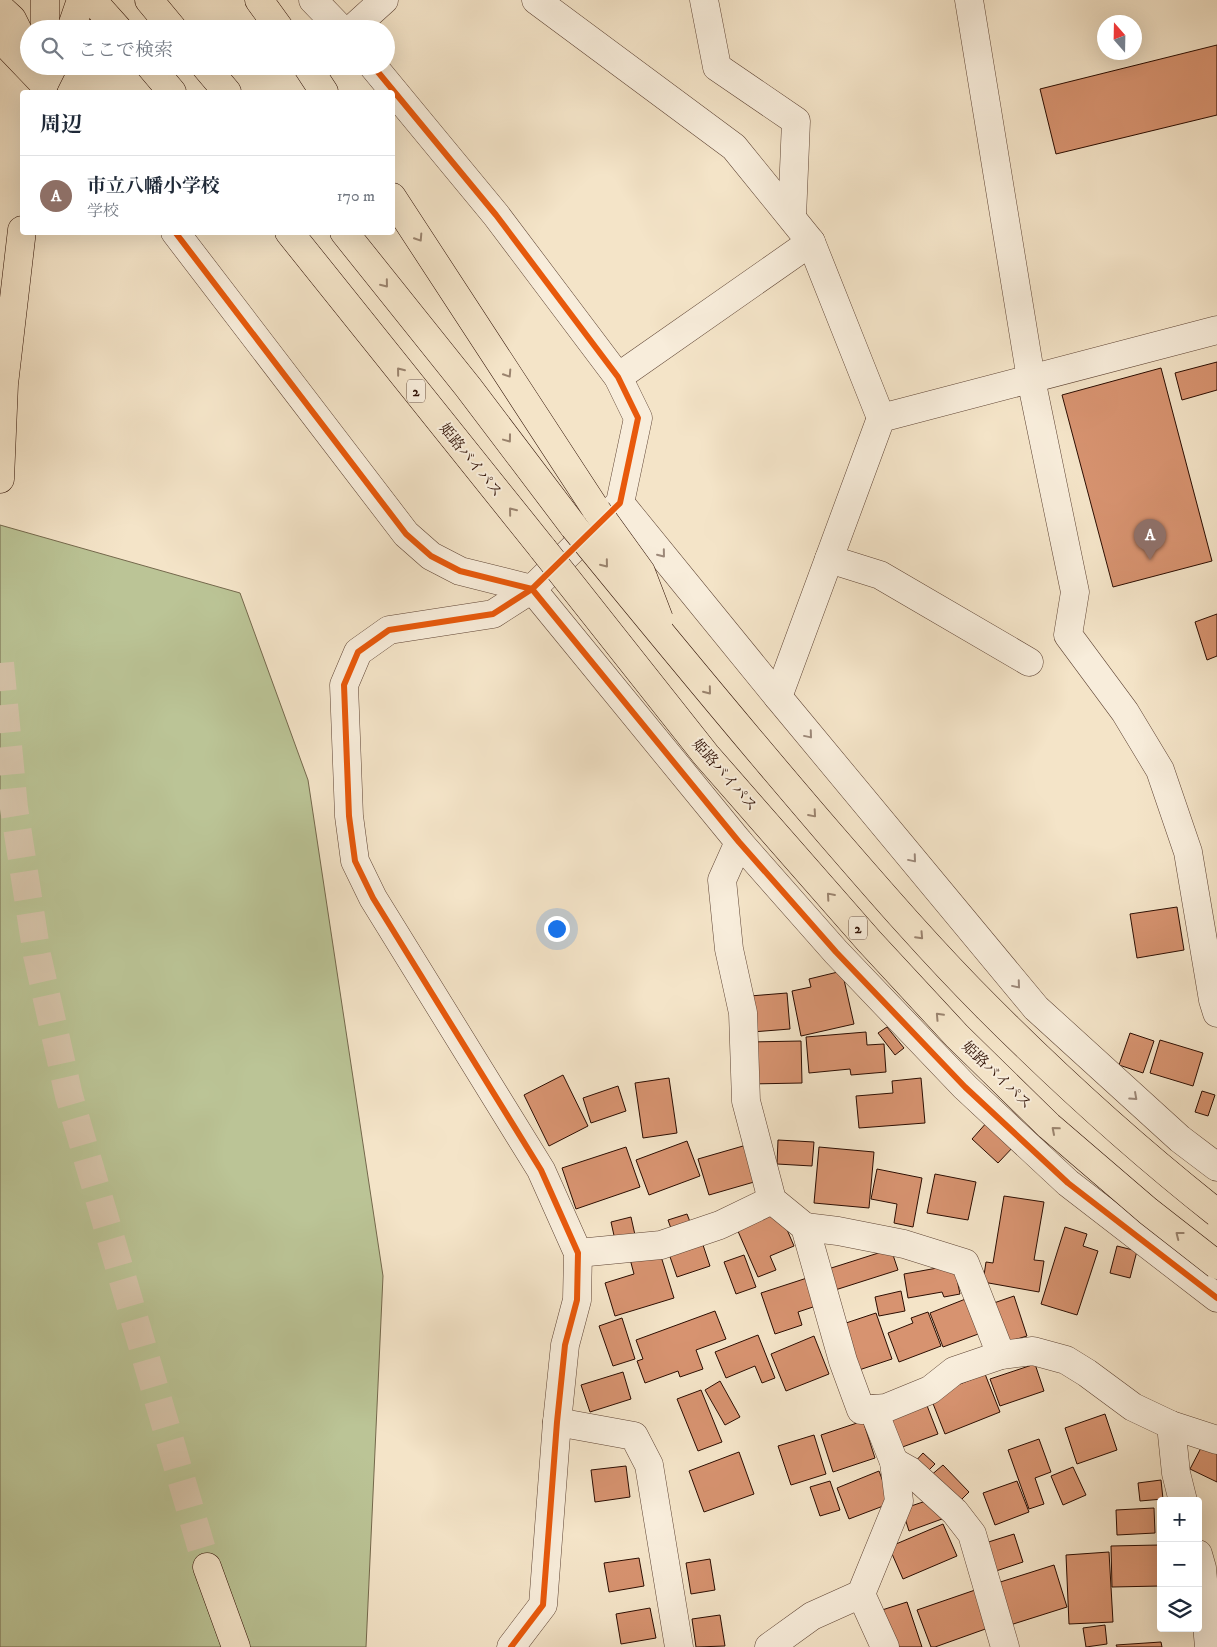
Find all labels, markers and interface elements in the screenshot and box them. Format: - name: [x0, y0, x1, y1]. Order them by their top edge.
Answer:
- north arrow: [1097, 15, 1142, 60]
- search box: [20, 20, 395, 75]
- icon: search: [38, 34, 66, 62]
- text: ここで検索: [78, 39, 173, 62]
- text: 周辺: [40, 112, 82, 138]
- text: 市立八幡小学校: [87, 175, 220, 198]
- text: A: [51, 186, 61, 206]
- text: 170 m: [337, 186, 375, 206]
- text: 学校: [87, 201, 119, 221]
- one-way arrow: [413, 232, 422, 242]
- one-way arrow: [380, 278, 388, 287]
- one-way arrow: [397, 368, 405, 377]
- one-way arrow: [502, 369, 512, 378]
- road number: 2: [407, 380, 425, 402]
- street label: 姫路バイパス: [435, 419, 506, 501]
- one-way arrow: [502, 433, 511, 443]
- one-way arrow: [509, 508, 518, 517]
- pin: A: [1134, 519, 1166, 560]
- one-way arrow: [656, 549, 665, 558]
- one-way arrow: [600, 559, 609, 568]
- one-way arrow: [702, 685, 711, 694]
- one-way arrow: [804, 729, 813, 738]
- street label: 姫路バイパス: [688, 735, 761, 815]
- one-way arrow: [807, 809, 816, 818]
- one-way arrow: [908, 854, 917, 863]
- one-way arrow: [827, 893, 835, 902]
- your location: [544, 916, 570, 942]
- road number: 2: [849, 916, 867, 940]
- one-way arrow: [914, 931, 923, 940]
- one-way arrow: [1011, 979, 1020, 988]
- one-way arrow: [936, 1013, 945, 1022]
- street label: 姫路バイパス: [958, 1037, 1036, 1113]
- one-way arrow: [1128, 1091, 1137, 1100]
- one-way arrow: [1051, 1127, 1060, 1136]
- one-way arrow: [1176, 1233, 1185, 1241]
- map controls: [1157, 1497, 1202, 1632]
- button: +: [1157, 1497, 1202, 1542]
- button: −: [1157, 1542, 1202, 1587]
- button: layers: [1157, 1587, 1202, 1632]

